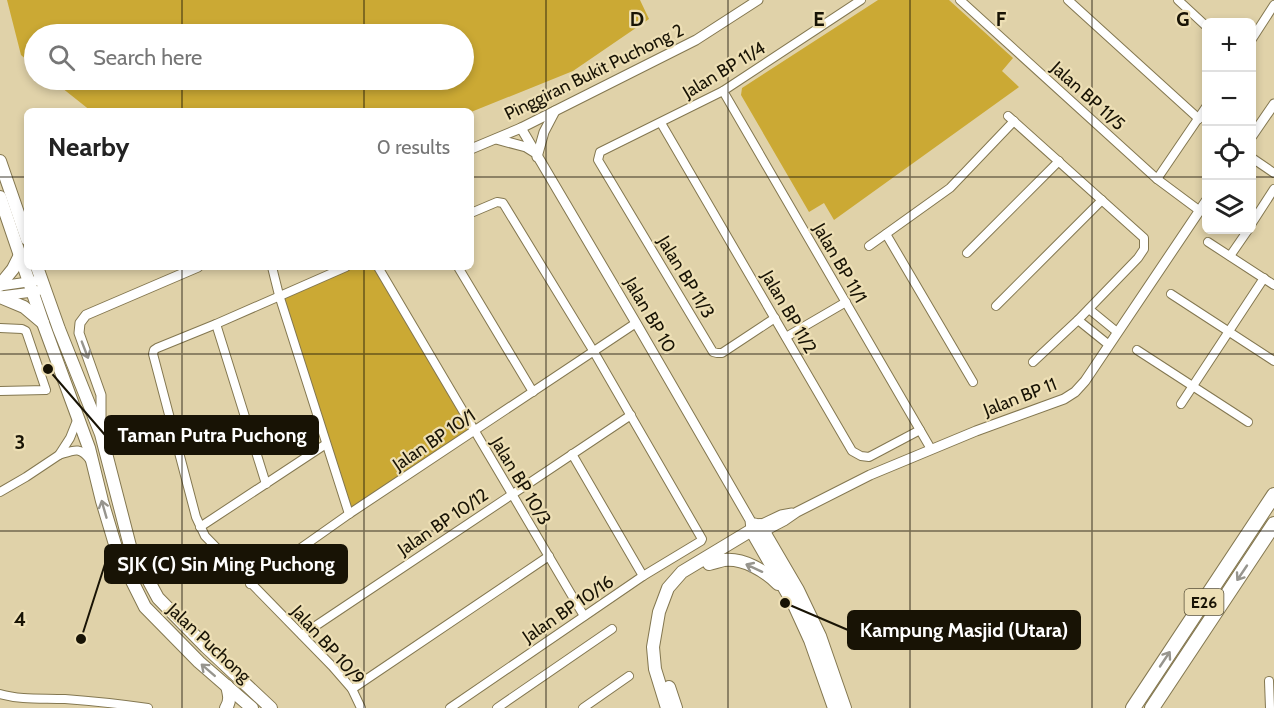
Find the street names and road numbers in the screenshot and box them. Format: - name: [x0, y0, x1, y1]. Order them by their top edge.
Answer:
- street label: Pinggiran Bukit Puchong 2: [501, 19, 687, 125]
- street label: Jalan BP 11/4: [678, 37, 769, 104]
- street label: Jalan BP 11/5: [1046, 56, 1130, 135]
- street label: Jalan BP 11/1: [808, 218, 872, 307]
- street label: Jalan BP 11/3: [652, 231, 719, 322]
- street label: Jalan BP 11/2: [756, 266, 822, 357]
- street label: Jalan BP 10: [619, 272, 680, 357]
- street label: Jalan BP 11: [979, 373, 1060, 421]
- street label: Jalan BP 10/1: [388, 404, 480, 476]
- street label: Jalan BP 10/3: [486, 432, 556, 529]
- street label: Jalan BP 10/12: [393, 484, 492, 561]
- street label: Jalan BP 10/16: [517, 570, 618, 648]
- road number: E26: [1184, 589, 1224, 615]
- street label: Jalan Puchong: [162, 598, 256, 688]
- street label: Jalan BP 10/9: [286, 600, 369, 689]

